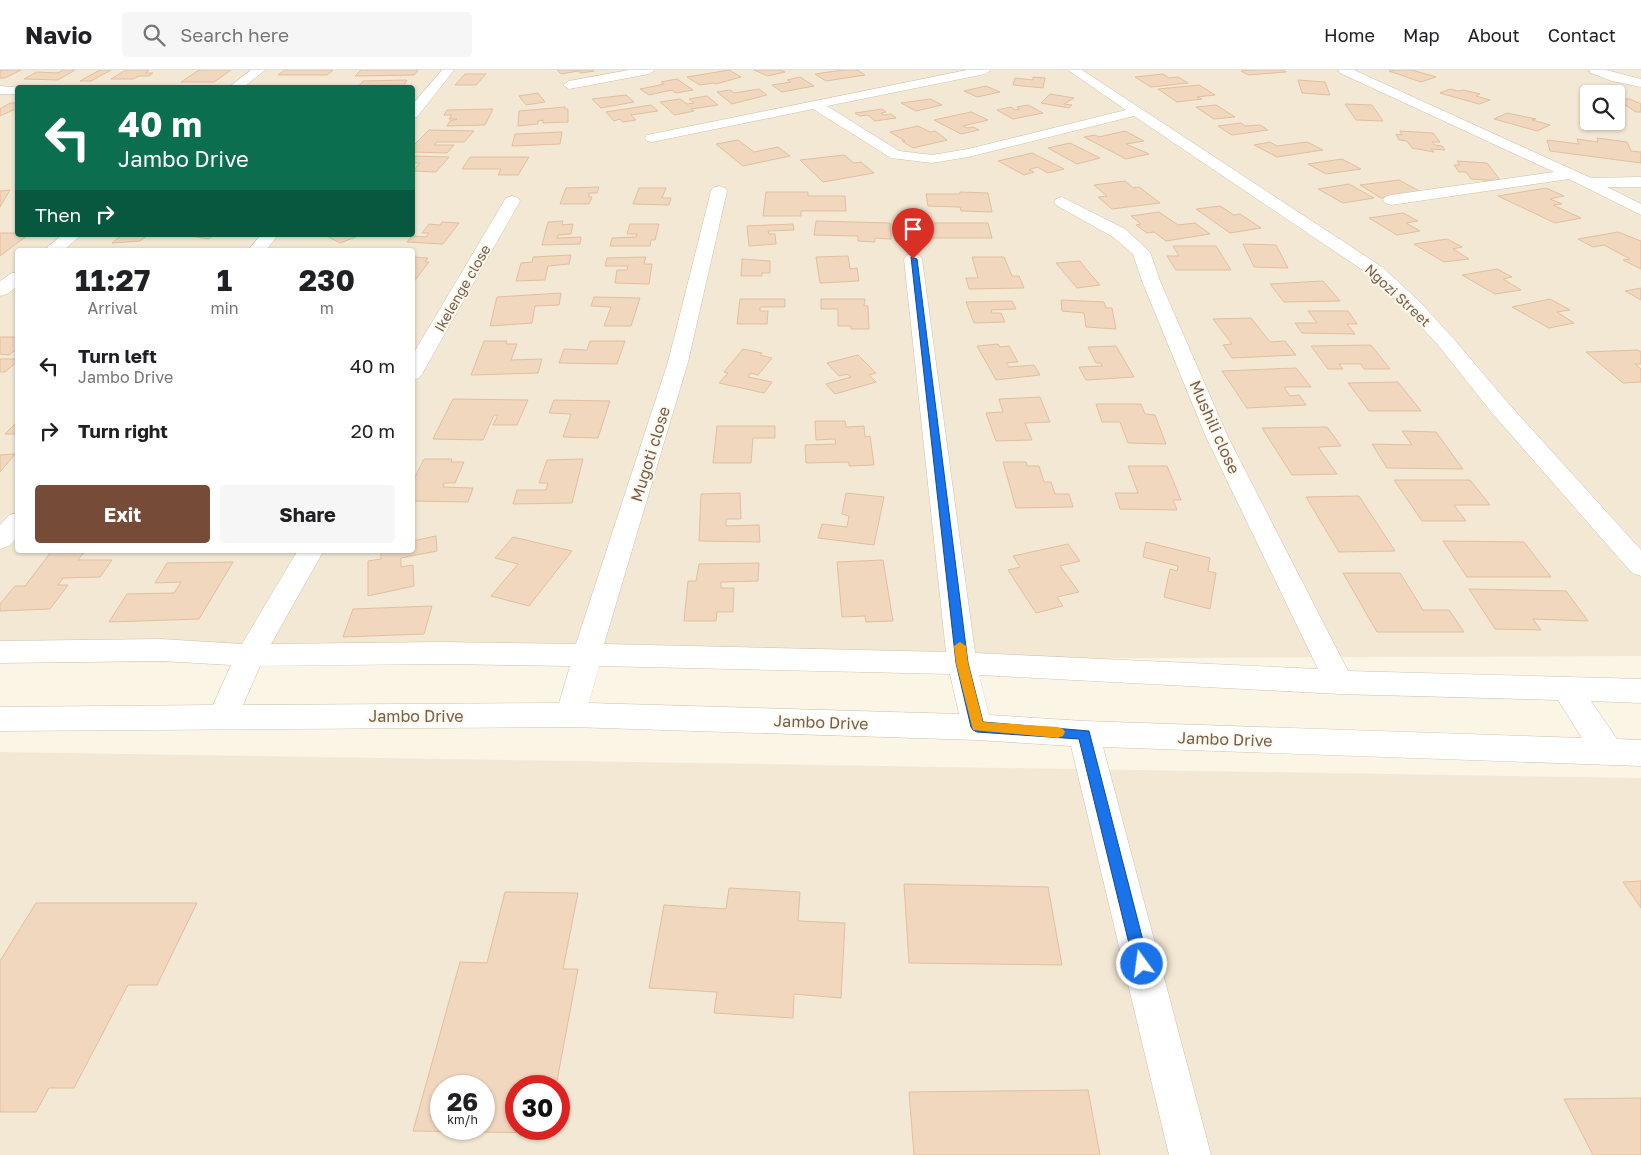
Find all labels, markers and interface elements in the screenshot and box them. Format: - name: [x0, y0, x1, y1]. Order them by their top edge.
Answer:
- search box: [122, 12, 472, 57]
- text: Navio: [25, 20, 92, 49]
- icon: search: [140, 21, 168, 49]
- text: Search here: [180, 23, 289, 46]
- text: Home: [1324, 24, 1375, 46]
- text: Map: [1403, 24, 1440, 46]
- text: About: [1468, 24, 1520, 46]
- text: Contact: [1548, 24, 1616, 46]
- map controls: [1580, 85, 1625, 130]
- button: search: [1580, 85, 1625, 130]
- text: 40 m: [118, 103, 202, 145]
- icon: left: [35, 105, 100, 170]
- text: Jambo Drive: [118, 145, 249, 172]
- icon: right: [91, 200, 119, 228]
- text: Then: [35, 203, 81, 226]
- pin: [892, 208, 934, 259]
- icon: arrive: [899, 215, 927, 243]
- street label: Ikelenge close: [430, 242, 494, 334]
- street label: Ngozi Street: [1362, 260, 1434, 330]
- text: 11:27: [75, 262, 150, 298]
- text: 1: [217, 262, 232, 298]
- text: 230: [299, 262, 355, 298]
- text: Arrival: [88, 298, 138, 318]
- text: min: [210, 298, 239, 318]
- text: m: [320, 298, 334, 318]
- text: Turn left: [78, 344, 157, 367]
- icon: left: [35, 352, 63, 380]
- text: 40 m: [350, 354, 395, 377]
- text: Jambo Drive: [78, 367, 173, 387]
- street label: Mushili close: [1185, 377, 1245, 477]
- street label: Mugoti close: [626, 404, 674, 504]
- icon: right: [35, 417, 63, 445]
- text: Turn right: [78, 419, 168, 442]
- text: 20 m: [351, 419, 395, 442]
- button: Exit: [35, 485, 210, 543]
- button: Share: [220, 485, 395, 543]
- street label: Jambo Drive: [368, 706, 464, 726]
- street label: Jambo Drive: [773, 710, 869, 734]
- street label: Jambo Drive: [1177, 727, 1273, 751]
- position arrow: [1115, 937, 1167, 989]
- speed limit sign: 30: [505, 1075, 570, 1140]
- text: 26: [447, 1086, 478, 1117]
- text: km/h: [447, 1112, 478, 1127]

